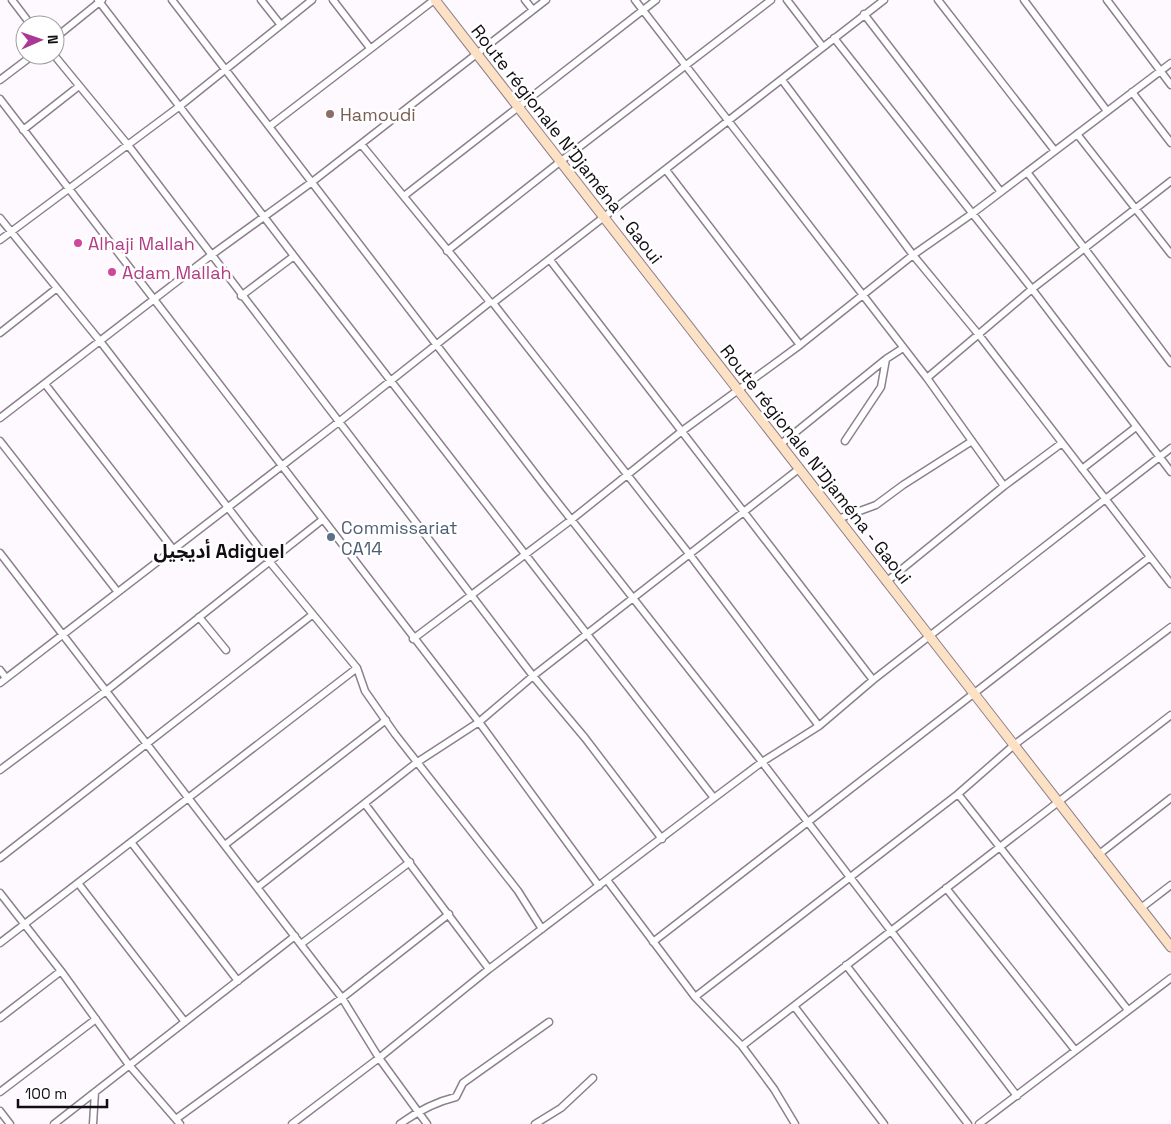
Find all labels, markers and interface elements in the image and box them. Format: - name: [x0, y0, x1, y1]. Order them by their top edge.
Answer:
- north arrow: [15, 15, 65, 65]
- street label: Route régionale N'Djaména - Gaoui: [466, 20, 668, 268]
- text: N: [44, 35, 62, 45]
- place label: Hamoudi: [340, 103, 416, 126]
- marker: Hamoudi: [324, 108, 336, 120]
- place label: Alhaji Mallah: [88, 232, 195, 255]
- marker: Alhaji Mallah: [72, 237, 84, 249]
- place label: Adam Mallah: [122, 261, 232, 284]
- marker: Adam Mallah: [106, 266, 118, 278]
- street label: Route régionale N'Djaména - Gaoui: [715, 340, 917, 588]
- place label: Commissariat CA14: [341, 516, 458, 560]
- marker: Commissariat CA14: [325, 531, 337, 543]
- district label: أديجيل Adiguel: [154, 538, 284, 564]
- scale bar: [18, 1076, 106, 1108]
- text: 100 m: [25, 1084, 67, 1103]

